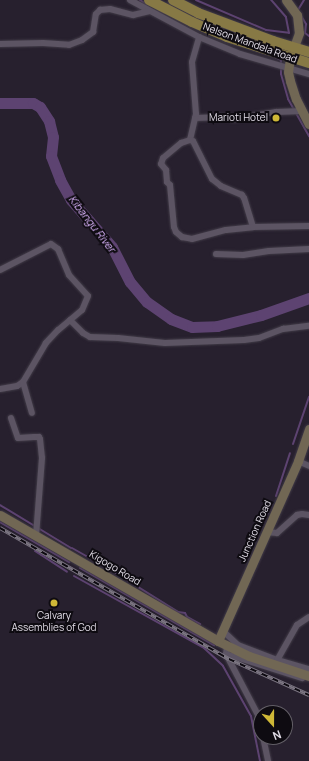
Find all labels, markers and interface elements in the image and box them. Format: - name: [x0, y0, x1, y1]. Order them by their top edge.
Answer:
- street label: Nelson Mandela Road: [201, 20, 299, 66]
- place label: Marioti Hotel: [209, 112, 268, 124]
- marker: Marioti Hotel: [271, 113, 281, 123]
- water label: Kibangu River: [66, 193, 118, 255]
- street label: Junction Road: [236, 498, 274, 564]
- street label: Kigogo Road: [87, 548, 143, 588]
- marker: Calvary Assemblies of God: [49, 598, 59, 608]
- place label: Calvary Assemblies of God: [11, 609, 97, 632]
- north arrow: [253, 705, 293, 745]
- text: N: [271, 727, 283, 744]

